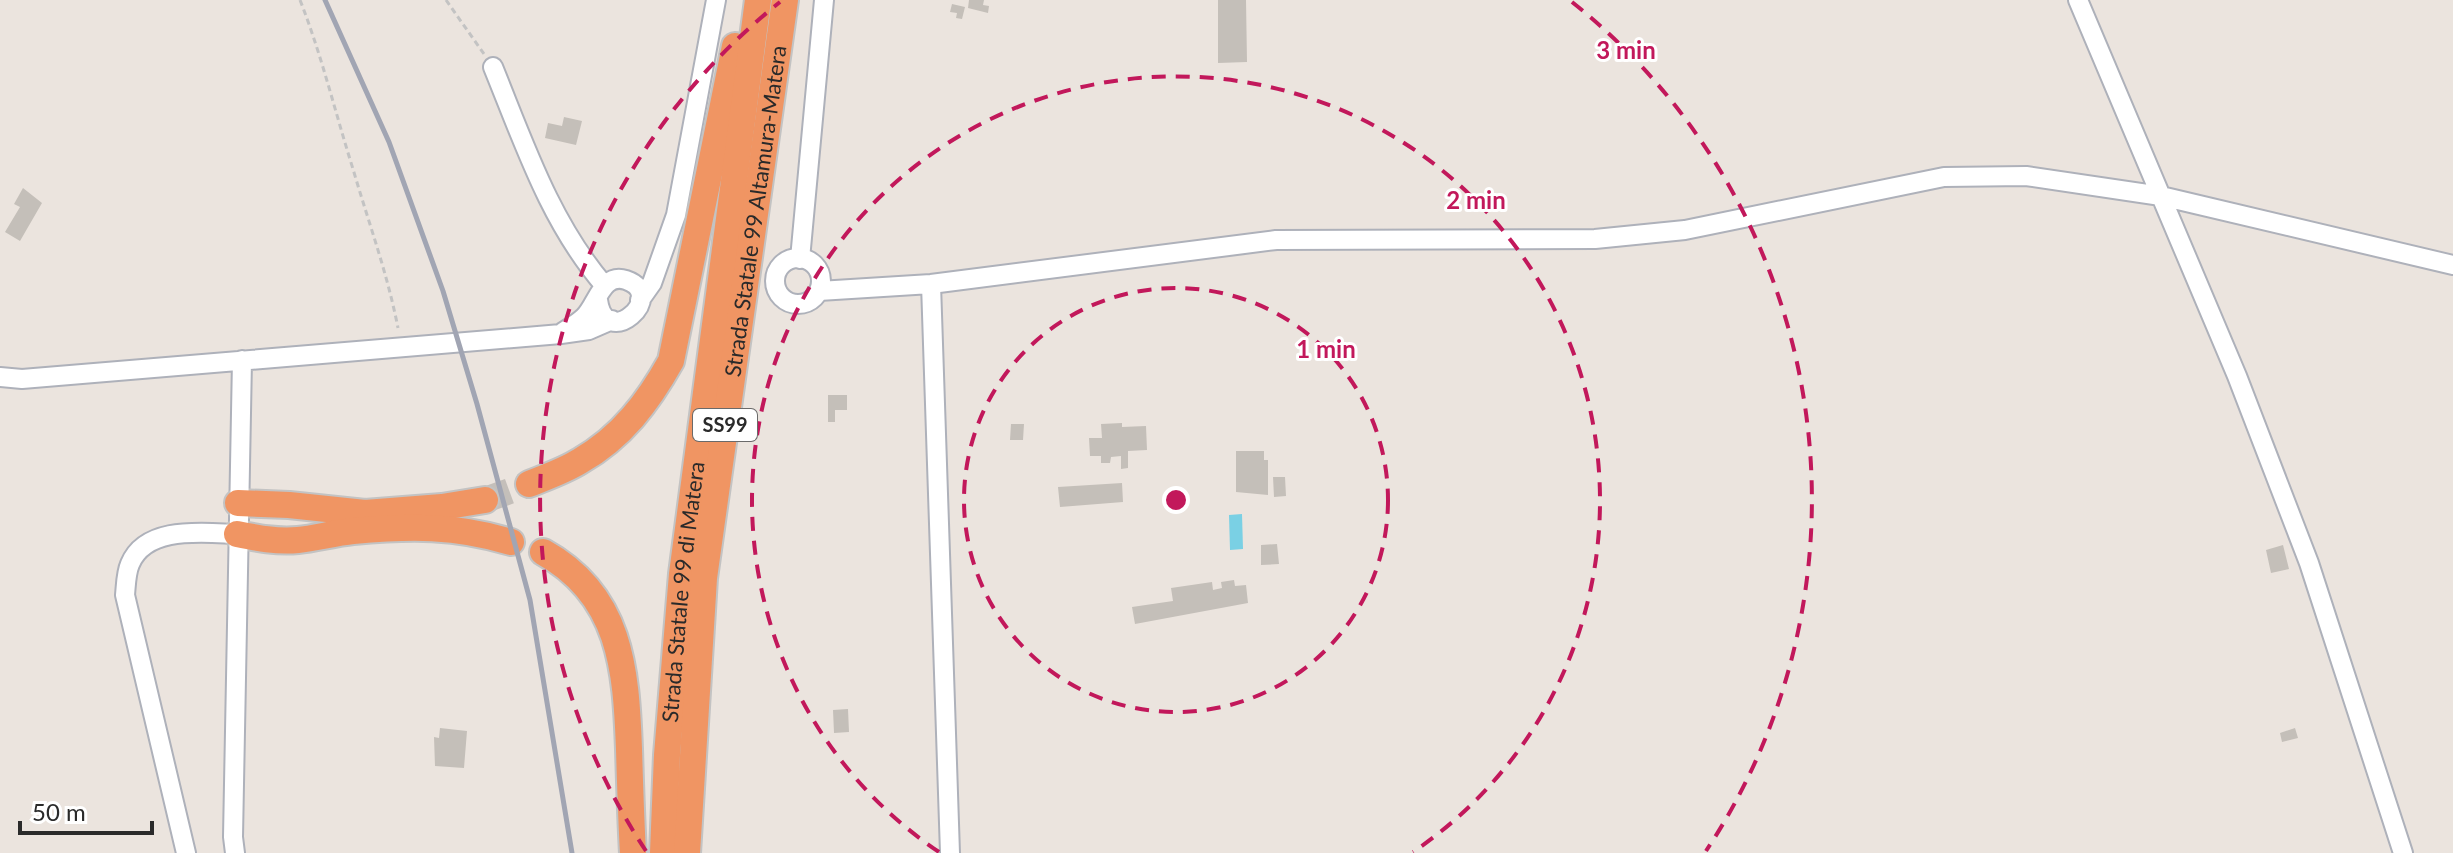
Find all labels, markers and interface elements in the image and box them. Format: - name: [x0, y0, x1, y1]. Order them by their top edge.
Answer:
- text: 3 min: [1596, 35, 1656, 64]
- street label: Strada Statale 99 Altamura-Matera: [718, 44, 791, 378]
- text: 2 min: [1446, 185, 1506, 214]
- text: 1 min: [1296, 334, 1356, 363]
- road number: SS99: [693, 409, 757, 441]
- street label: Strada Statale 99 di Matera: [656, 460, 710, 723]
- centre of rings: [1162, 486, 1190, 514]
- scale bar: [20, 785, 152, 835]
- text: 50 m: [32, 797, 86, 826]

